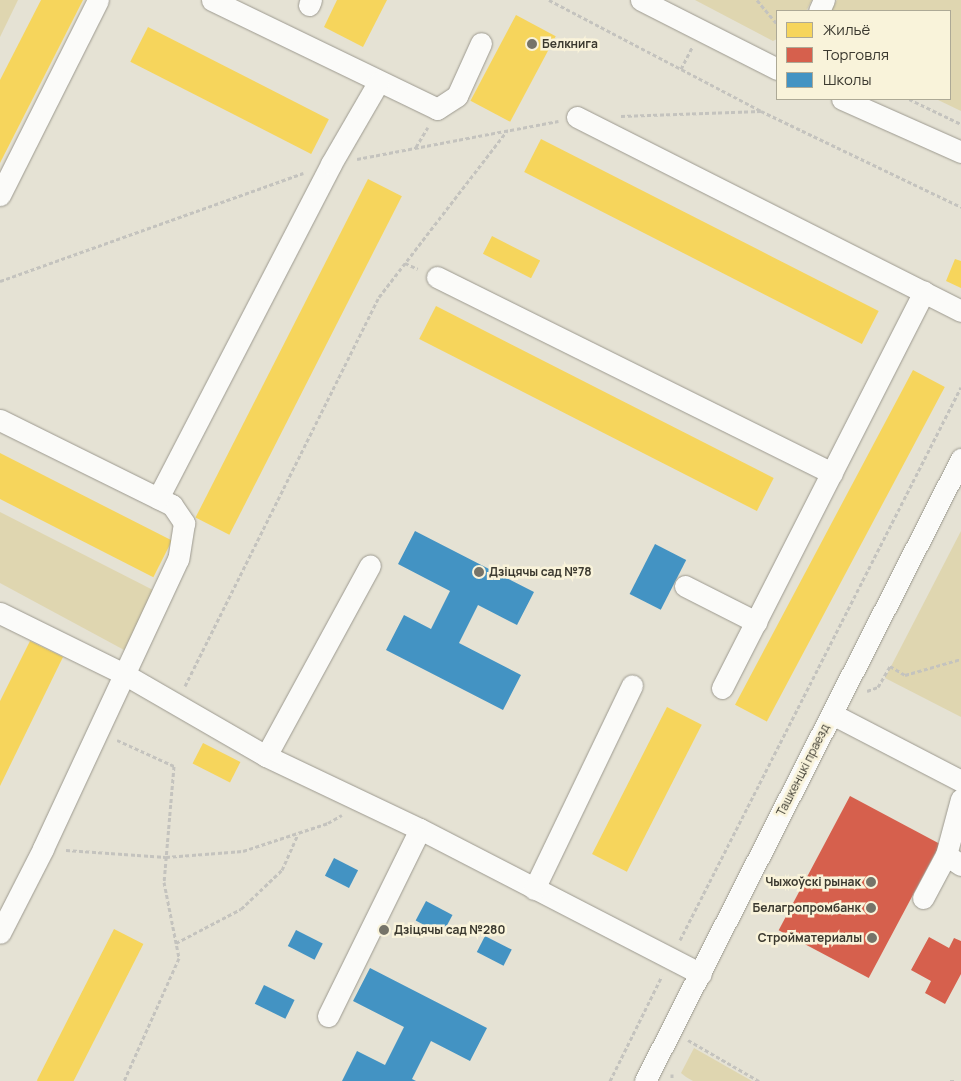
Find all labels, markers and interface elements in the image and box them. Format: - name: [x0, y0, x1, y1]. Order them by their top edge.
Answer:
- legend: [776, 10, 951, 100]
- text: Жильё: [823, 19, 870, 40]
- place label: Белкнига: [542, 37, 598, 51]
- marker: Белкнига: [526, 38, 538, 50]
- text: Торговля: [823, 44, 889, 65]
- text: Школы: [823, 69, 871, 90]
- place label: Дзіцячы сад №78: [489, 565, 592, 579]
- marker: Дзіцячы сад №78: [473, 566, 485, 578]
- street label: Ташкенцкі праезд: [774, 722, 832, 818]
- place label: Чыжоўскі рынак: [765, 875, 861, 889]
- marker: Чыжоўскі рынак: [865, 876, 877, 888]
- place label: Белагропромбанк: [753, 901, 861, 915]
- marker: Белагропромбанк: [865, 902, 877, 914]
- place label: Дзіцячы сад №280: [394, 923, 505, 937]
- marker: Дзіцячы сад №280: [378, 924, 390, 936]
- place label: Стройматериалы: [758, 931, 862, 945]
- marker: Стройматериалы: [866, 932, 878, 944]

